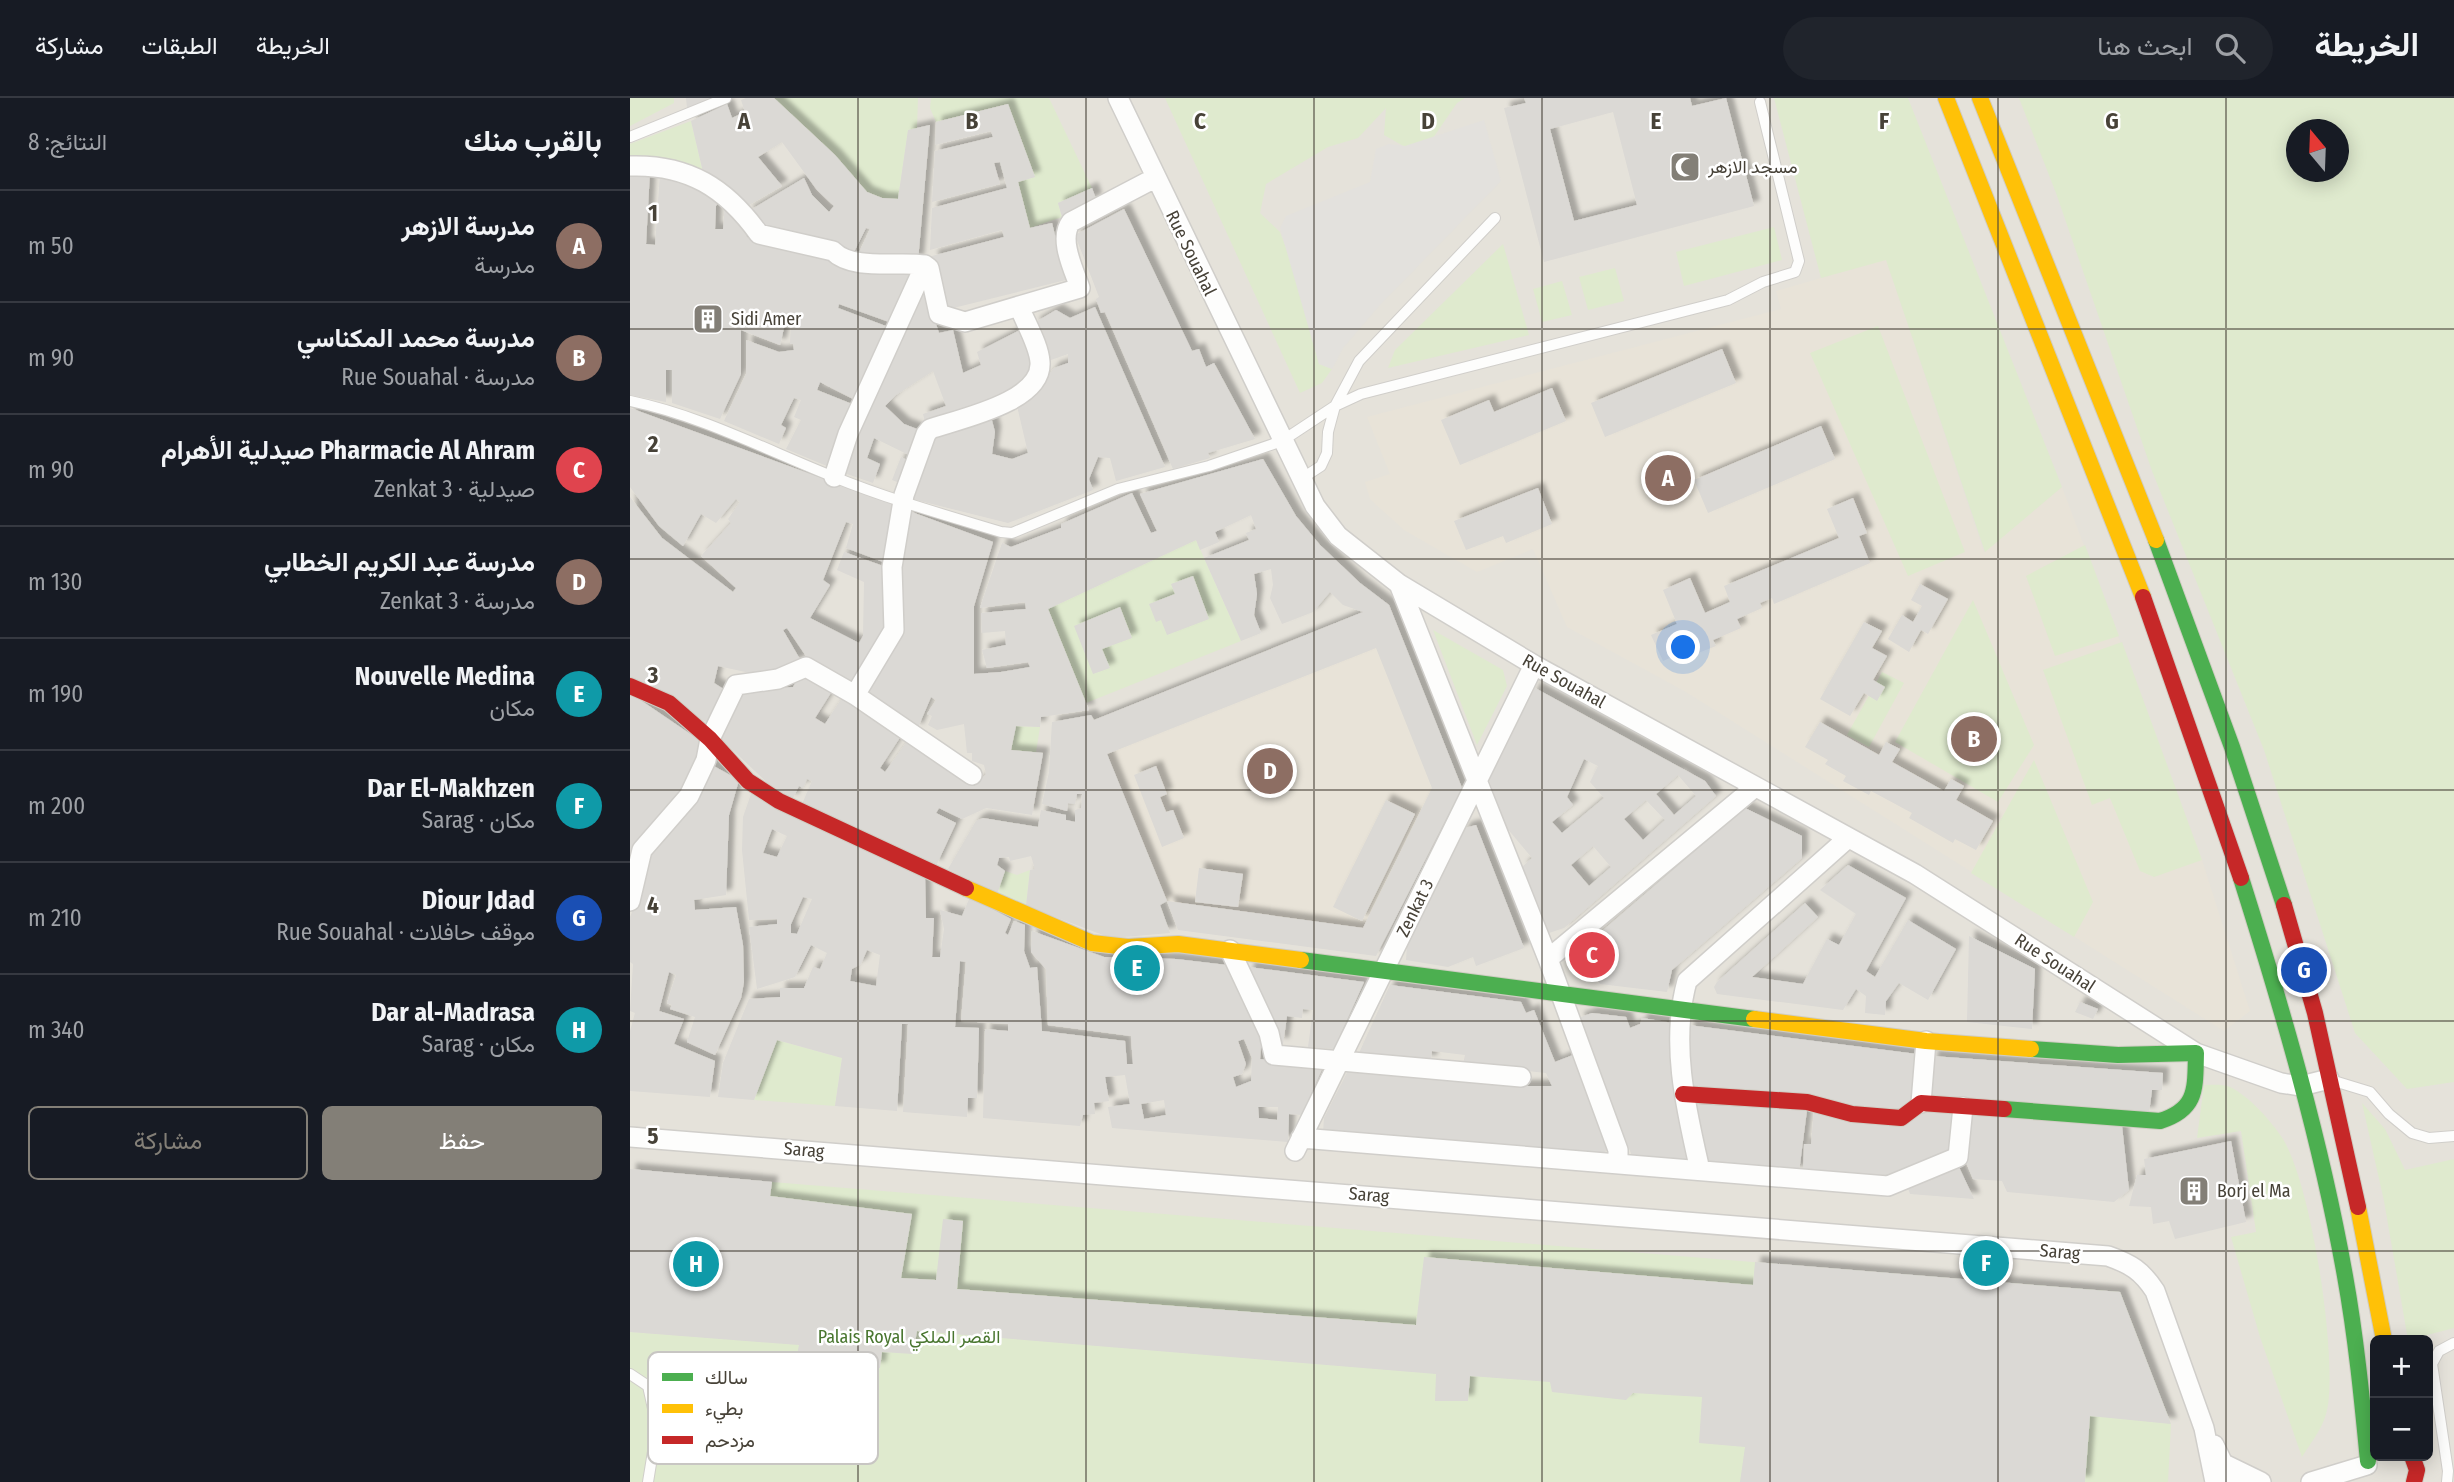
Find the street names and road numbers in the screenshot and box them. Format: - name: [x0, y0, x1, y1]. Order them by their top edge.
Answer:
- street label: Rue Souahal: [1161, 207, 1221, 299]
- street label: Rue Souahal: [1518, 649, 1610, 713]
- street label: Zenkat 3: [1392, 875, 1438, 941]
- street label: Rue Souahal: [2010, 929, 2100, 997]
- street label: Sarag: [783, 1137, 826, 1163]
- street label: Sarag: [1348, 1182, 1391, 1208]
- street label: Sarag: [2039, 1239, 2082, 1265]

